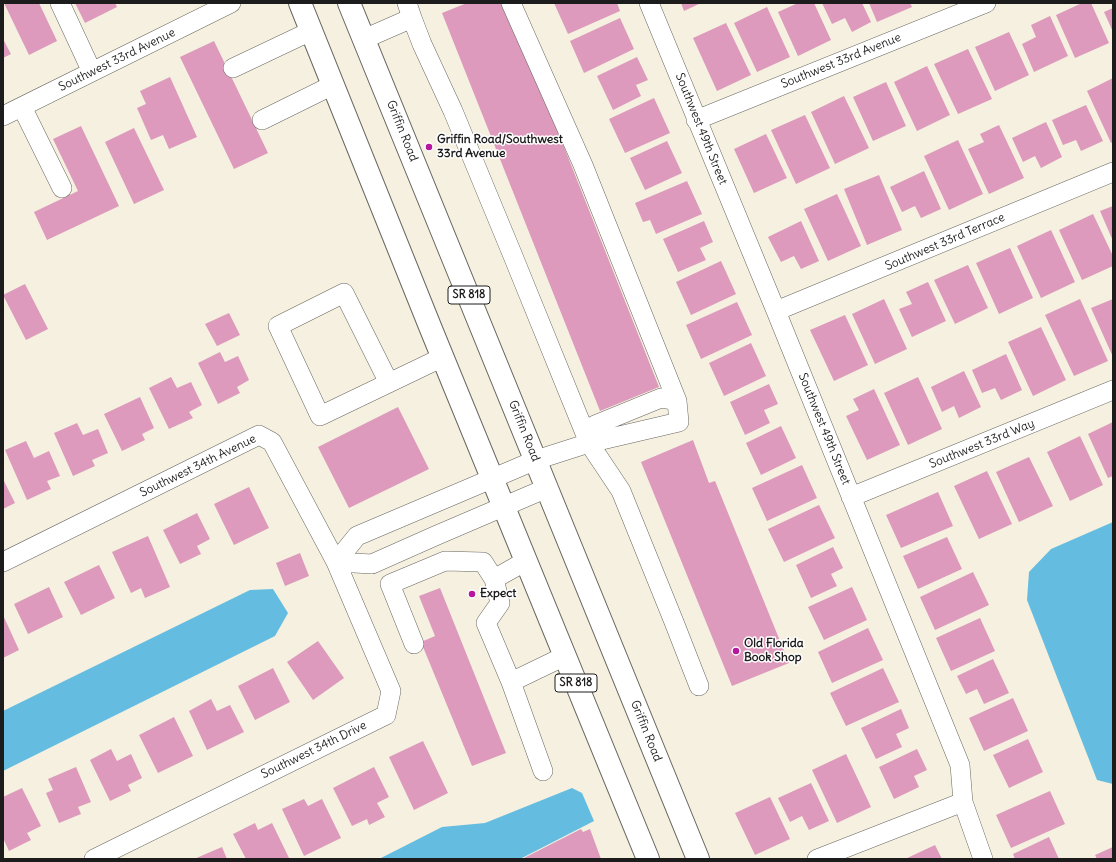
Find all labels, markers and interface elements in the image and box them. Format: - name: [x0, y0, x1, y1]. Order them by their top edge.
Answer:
- street label: Southwest 33rd Avenue: [56, 25, 178, 95]
- street label: Southwest 33rd Avenue: [779, 30, 903, 92]
- street label: Southwest 49th Street: [672, 71, 730, 187]
- street label: Griffin Road: [383, 98, 421, 164]
- place label: Griffin Road/Southwest 33rd Avenue: [437, 133, 563, 161]
- marker: Griffin Road/Southwest 33rd Avenue: [424, 142, 434, 152]
- street label: Southwest 33rd Terrace: [883, 210, 1007, 274]
- road number: SR 818: [448, 286, 490, 304]
- street label: Southwest 49th Street: [795, 371, 853, 487]
- street label: Griffin Road: [505, 398, 543, 464]
- street label: Southwest 33rd Way: [927, 416, 1037, 472]
- street label: Southwest 34th Avenue: [138, 432, 258, 500]
- place label: Expect: [480, 587, 516, 601]
- marker: Expect: [467, 589, 477, 599]
- place label: Old Florida Book Shop: [744, 637, 804, 665]
- marker: Old Florida Book Shop: [731, 646, 741, 656]
- road number: SR 818: [555, 674, 597, 692]
- street label: Griffin Road: [627, 698, 665, 764]
- street label: Southwest 34th Drive: [259, 718, 369, 782]

